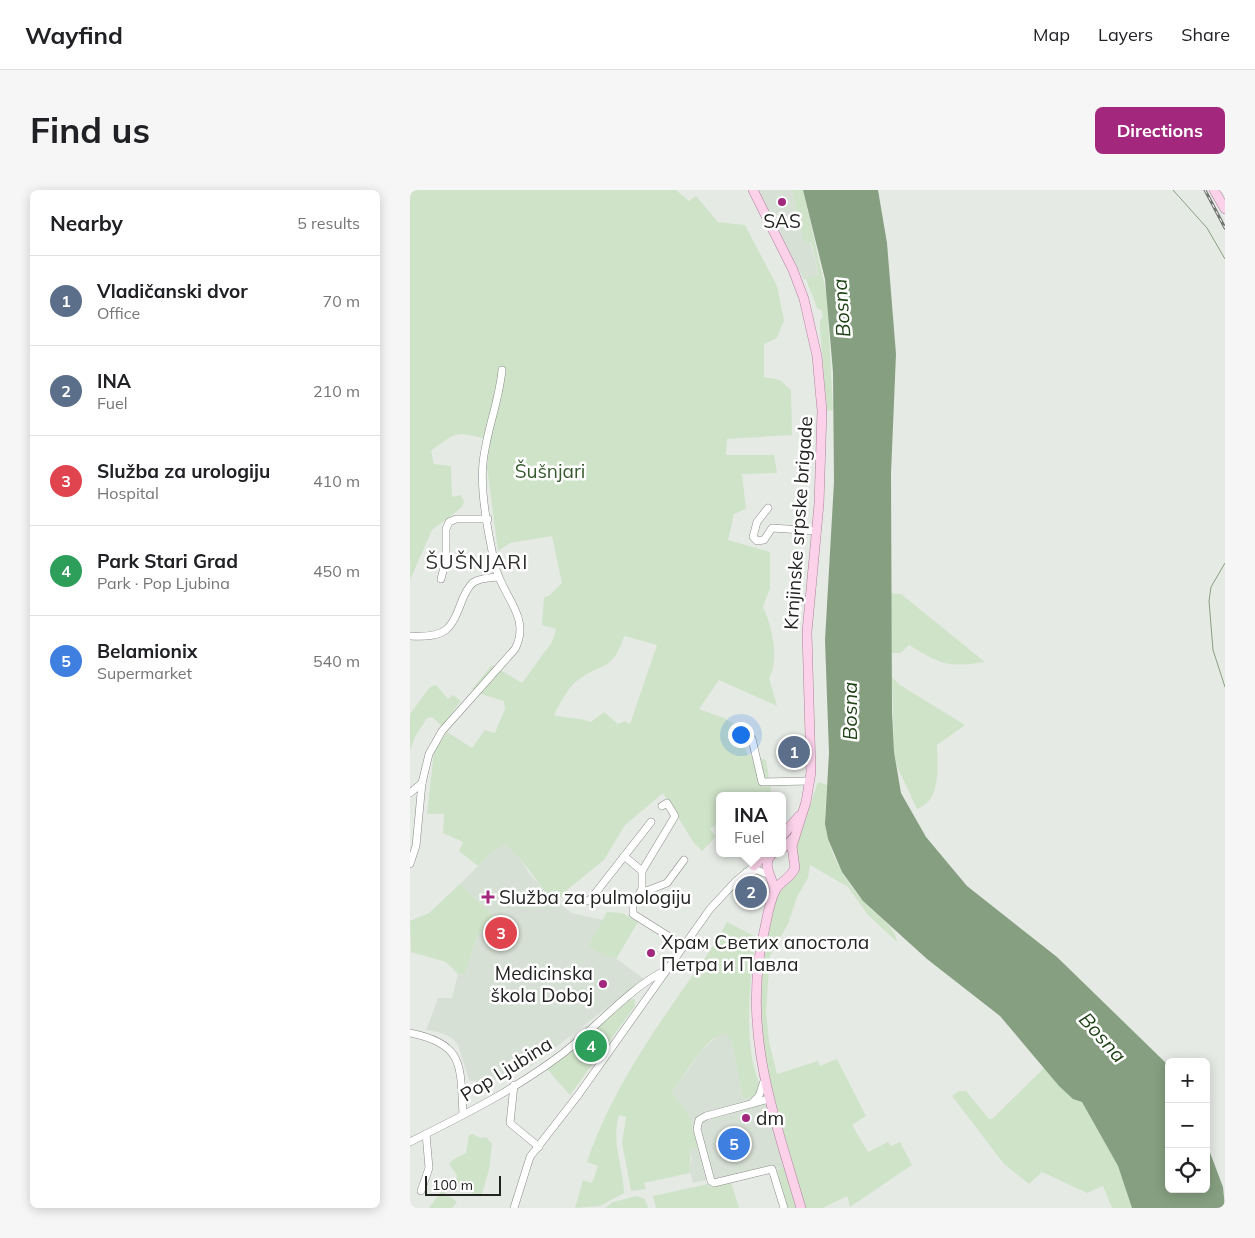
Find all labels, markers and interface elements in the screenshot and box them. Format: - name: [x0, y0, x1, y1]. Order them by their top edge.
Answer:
- text: Wayfind: [25, 20, 123, 50]
- text: Map: [1033, 23, 1070, 46]
- text: Layers: [1098, 23, 1153, 46]
- text: Share: [1181, 23, 1230, 46]
- button: Directions: [1095, 107, 1225, 154]
- text: Find us: [30, 108, 150, 152]
- marker: SAS: [776, 196, 788, 208]
- place label: SAS: [763, 209, 801, 233]
- text: Nearby: [50, 210, 123, 236]
- text: 5 results: [297, 213, 360, 233]
- water label: Bosna: [826, 278, 856, 338]
- text: Vladičanski dvor: [97, 279, 248, 303]
- text: 1: [61, 291, 71, 311]
- text: 70 m: [323, 291, 360, 311]
- text: Office: [97, 303, 140, 323]
- text: INA: [97, 369, 131, 393]
- text: 2: [61, 381, 71, 401]
- text: 210 m: [313, 381, 360, 401]
- text: Fuel: [97, 393, 128, 413]
- street label: Krnjinske srpske brigade: [779, 415, 817, 631]
- text: Služba za urologiju: [97, 459, 270, 483]
- park label: Šušnjari: [515, 459, 585, 483]
- text: 3: [61, 471, 71, 491]
- text: 410 m: [313, 471, 360, 491]
- text: Hospital: [97, 483, 159, 503]
- text: Park Stari Grad: [97, 549, 238, 573]
- district label: ŠUŠNJARI: [426, 549, 528, 574]
- text: 4: [61, 561, 71, 581]
- text: 450 m: [313, 561, 360, 581]
- text: Park · Pop Ljubina: [97, 573, 230, 593]
- text: Belamionix: [97, 639, 197, 663]
- text: 5: [61, 651, 71, 671]
- text: 540 m: [313, 651, 360, 671]
- text: Supermarket: [97, 663, 192, 683]
- water label: Bosna: [837, 682, 862, 740]
- your location: [728, 722, 754, 748]
- pin: 1: [778, 733, 810, 771]
- popup: [716, 792, 786, 857]
- text: INA: [734, 803, 768, 827]
- text: Fuel: [734, 827, 765, 847]
- pin: 2: [735, 873, 767, 911]
- place label: Služba za pulmologiju: [499, 885, 691, 909]
- marker: Služba za pulmologiju: [481, 890, 495, 904]
- pin: 3: [485, 914, 517, 952]
- place label: Храм Светих апостола Петра и Павла: [661, 930, 869, 976]
- marker: Храм Светих апостола Петра и Павла: [645, 947, 657, 959]
- place label: Medicinska škola Doboj: [490, 961, 593, 1007]
- marker: Medicinska škola Doboj: [597, 978, 609, 990]
- water label: Bosna: [1074, 1007, 1132, 1067]
- pin: 4: [575, 1027, 607, 1065]
- street label: Pop Ljubina: [456, 1031, 556, 1107]
- map controls: [1165, 1058, 1210, 1193]
- button: +: [1165, 1058, 1210, 1103]
- button: −: [1165, 1103, 1210, 1148]
- place label: dm: [756, 1106, 784, 1130]
- marker: dm: [740, 1112, 752, 1124]
- pin: 5: [718, 1125, 750, 1163]
- button: locate: [1165, 1148, 1210, 1193]
- scale bar: [425, 1173, 501, 1196]
- text: 100 m: [432, 1176, 473, 1194]

